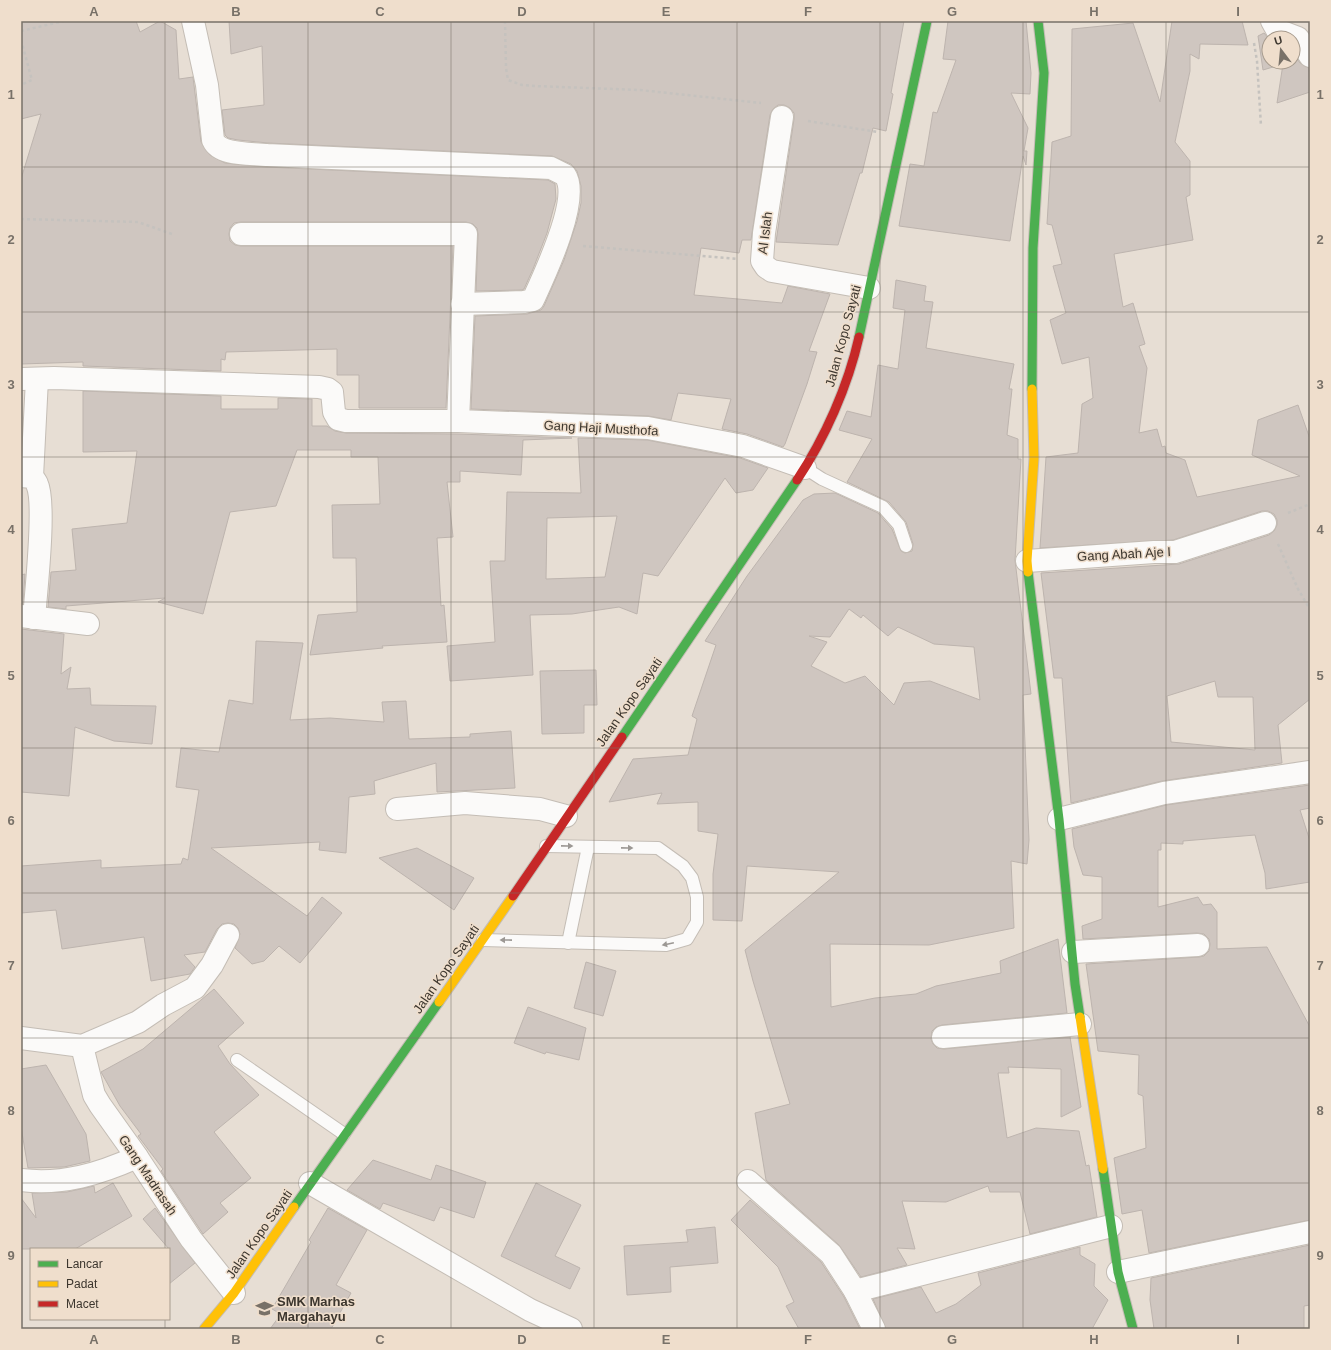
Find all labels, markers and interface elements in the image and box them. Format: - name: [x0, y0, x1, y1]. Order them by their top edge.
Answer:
- text: A: [89, 4, 99, 19]
- text: B: [231, 4, 241, 19]
- text: C: [375, 4, 385, 19]
- text: D: [517, 4, 527, 19]
- text: E: [662, 4, 671, 19]
- text: F: [804, 4, 812, 19]
- text: G: [947, 4, 957, 19]
- text: H: [1089, 4, 1099, 19]
- text: I: [1236, 4, 1240, 19]
- north arrow: [1261, 30, 1301, 70]
- text: U: [1273, 34, 1284, 47]
- text: 1: [7, 87, 15, 102]
- text: 1: [1316, 87, 1324, 102]
- street label: Al Islah: [755, 211, 775, 255]
- text: 2: [7, 232, 15, 247]
- text: 2: [1316, 232, 1324, 247]
- street label: Jalan Kopo Sayati: [822, 283, 864, 389]
- text: 3: [7, 377, 15, 392]
- text: 3: [1316, 377, 1324, 392]
- street label: Gang Haji Musthofa: [543, 418, 660, 439]
- text: 4: [7, 522, 15, 537]
- text: 4: [1316, 522, 1324, 537]
- street label: Gang Abah Aje I: [1077, 544, 1171, 564]
- street label: Jalan Kopo Sayati: [593, 655, 665, 749]
- text: 5: [7, 668, 15, 683]
- text: 5: [1316, 668, 1324, 683]
- text: 6: [7, 813, 15, 828]
- text: 6: [1316, 813, 1324, 828]
- one-way arrow: [561, 843, 574, 849]
- one-way arrow: [621, 844, 633, 851]
- street label: Jalan Kopo Sayati: [410, 922, 482, 1016]
- one-way arrow: [499, 937, 512, 943]
- one-way arrow: [662, 941, 675, 947]
- text: 7: [7, 958, 15, 973]
- text: 7: [1316, 958, 1324, 973]
- text: 8: [7, 1103, 15, 1118]
- text: 8: [1316, 1103, 1324, 1118]
- street label: Gang Madrasah: [116, 1132, 180, 1218]
- street label: Jalan Kopo Sayati: [223, 1187, 295, 1281]
- text: 9: [7, 1248, 15, 1263]
- legend: [30, 1248, 170, 1320]
- text: 9: [1316, 1248, 1324, 1263]
- text: Lancar: [66, 1257, 103, 1271]
- text: Padat: [66, 1277, 98, 1291]
- place label: SMK Marhas Margahayu: [277, 1294, 355, 1324]
- text: Macet: [66, 1297, 99, 1311]
- school or university icon: SMK Marhas Margahayu: [254, 1298, 274, 1318]
- text: A: [89, 1332, 99, 1347]
- text: B: [231, 1332, 241, 1347]
- text: C: [375, 1332, 385, 1347]
- text: D: [517, 1332, 527, 1347]
- text: E: [662, 1332, 671, 1347]
- text: F: [804, 1332, 812, 1347]
- text: G: [947, 1332, 957, 1347]
- text: H: [1089, 1332, 1099, 1347]
- text: I: [1236, 1332, 1240, 1347]

